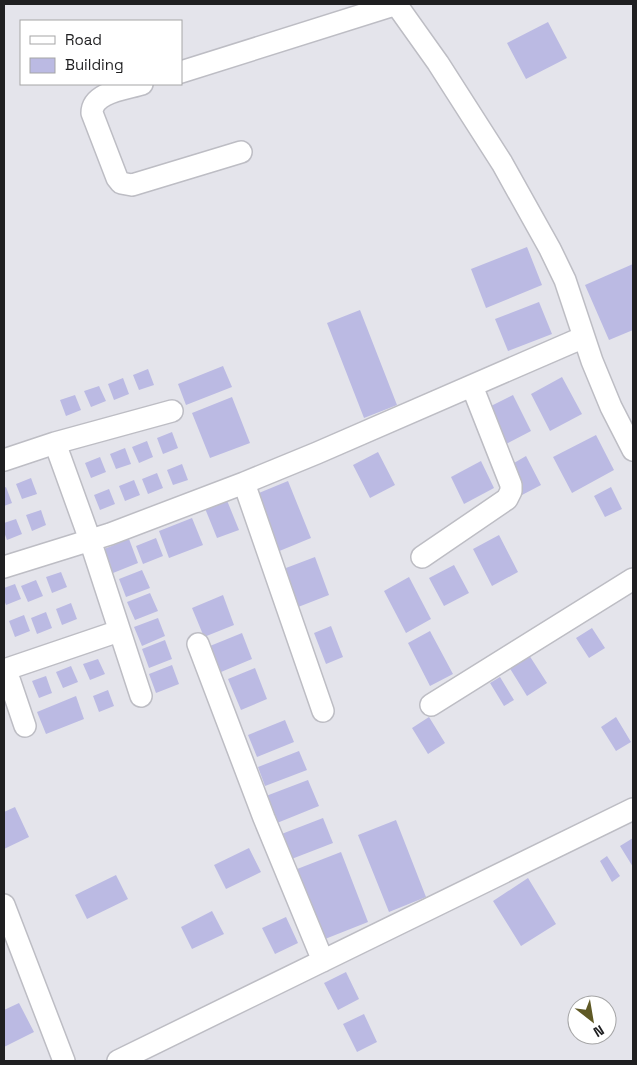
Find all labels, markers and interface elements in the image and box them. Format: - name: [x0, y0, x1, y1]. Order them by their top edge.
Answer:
- legend: [20, 20, 182, 85]
- text: Road: [65, 30, 102, 49]
- text: Building: [65, 55, 124, 74]
- north arrow: [567, 995, 617, 1045]
- text: N: [590, 1021, 607, 1041]

